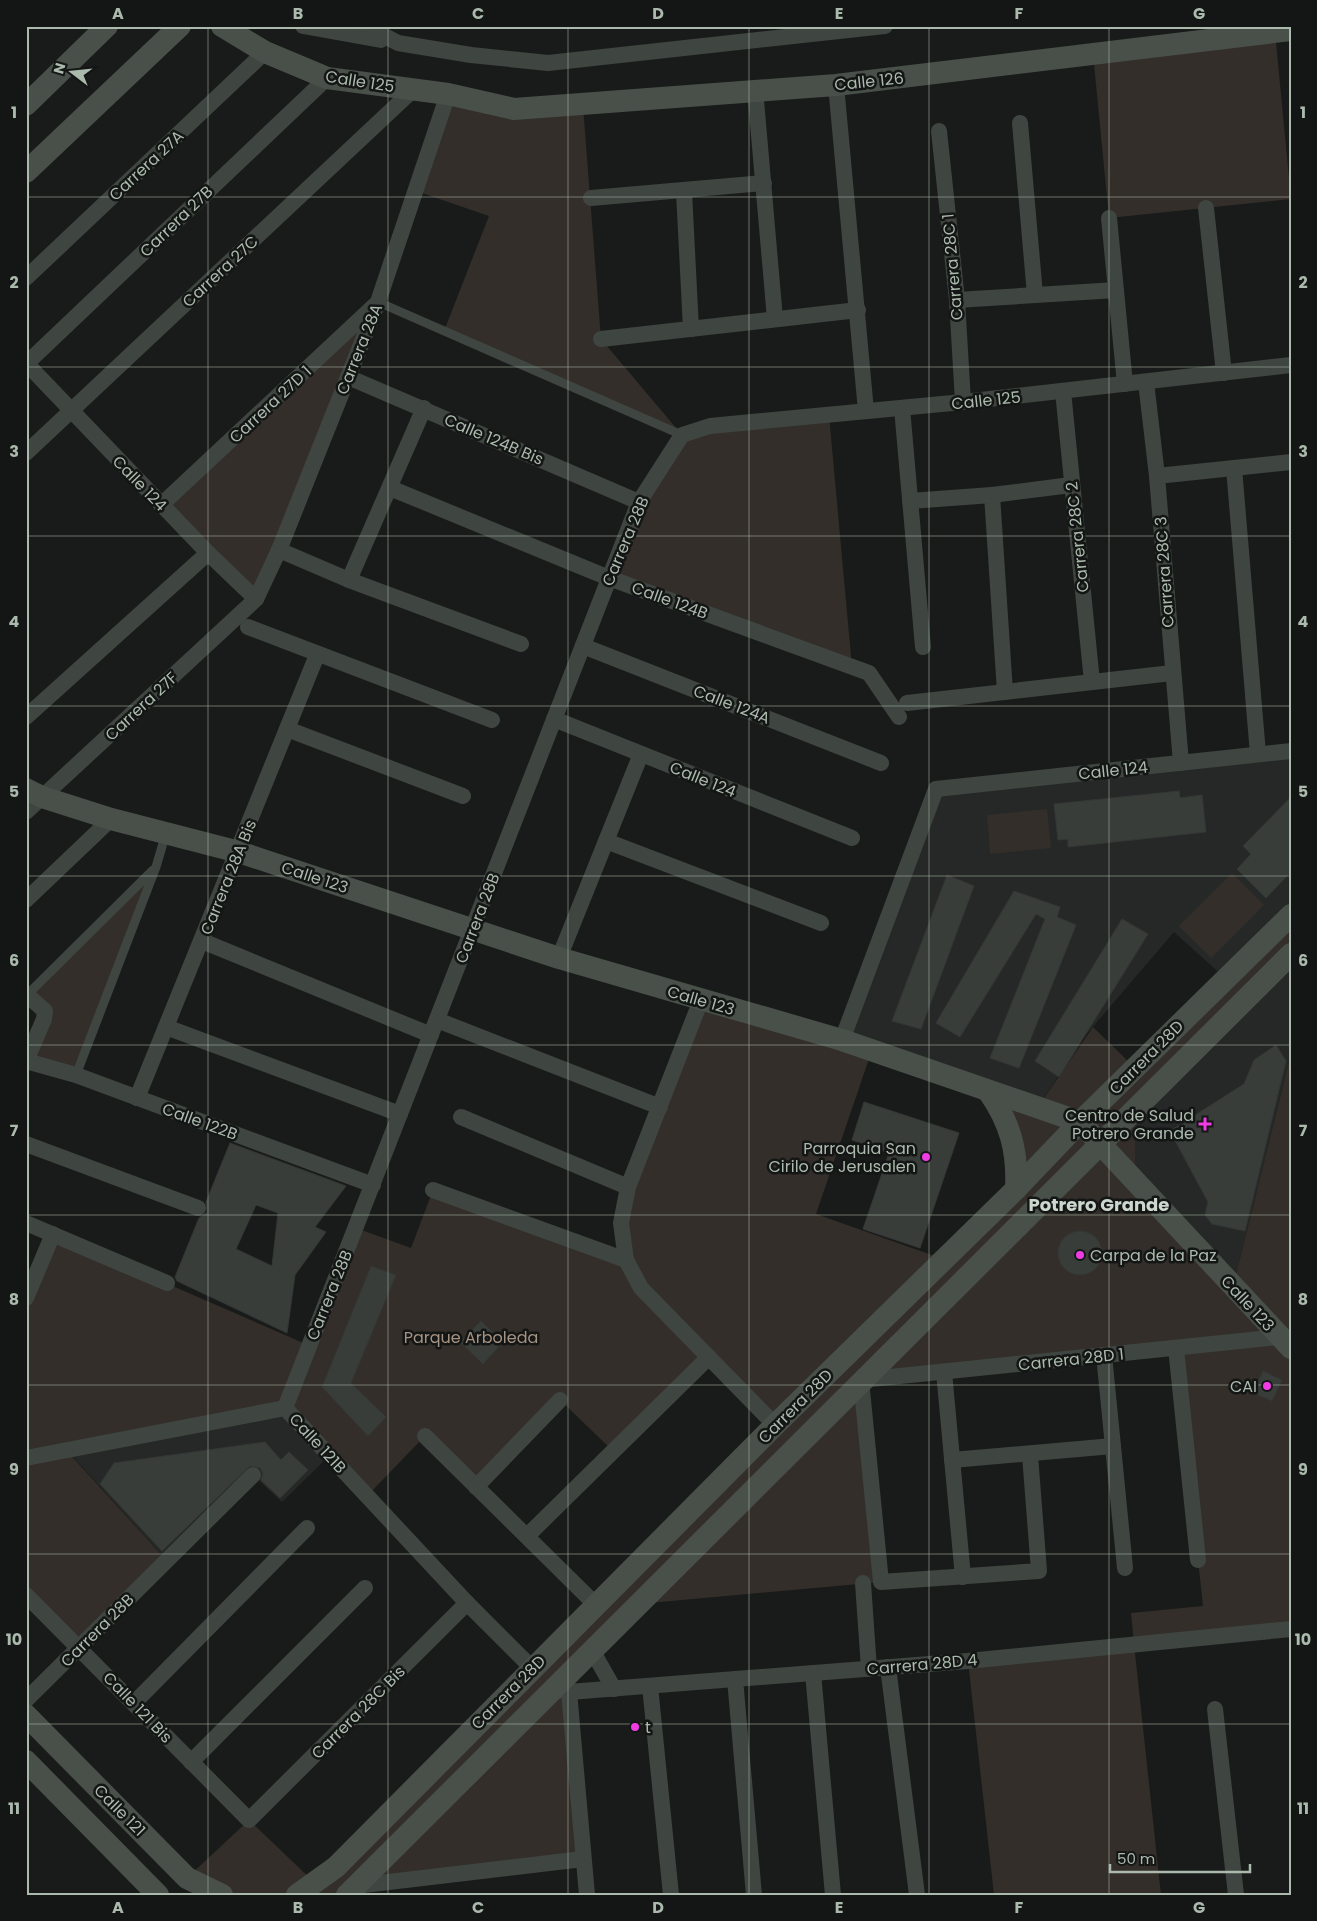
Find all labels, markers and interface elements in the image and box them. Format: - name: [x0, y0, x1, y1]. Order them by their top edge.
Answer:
- text: A: [112, 2, 124, 25]
- text: B: [293, 2, 303, 25]
- text: C: [472, 2, 484, 25]
- text: D: [652, 2, 664, 25]
- text: E: [835, 2, 843, 25]
- text: F: [1015, 2, 1024, 25]
- text: G: [1193, 2, 1205, 25]
- north arrow: [48, 48, 98, 98]
- text: N: [48, 61, 71, 76]
- street label: Calle 125: [324, 65, 396, 98]
- street label: Calle 126: [833, 66, 905, 97]
- text: 1: [11, 101, 17, 124]
- text: 1: [1300, 101, 1306, 124]
- street label: Carrera 27A: [104, 124, 189, 206]
- street label: Carrera 27B: [135, 180, 218, 262]
- street label: Carrera 28C 1: [936, 213, 969, 321]
- street label: Carrera 27C: [177, 230, 263, 313]
- text: 2: [9, 271, 19, 294]
- text: 2: [1298, 271, 1308, 294]
- street label: Carrera 28A: [331, 300, 388, 398]
- street label: Carrera 27D 1: [224, 360, 316, 448]
- street label: Calle 125: [950, 385, 1022, 416]
- street label: Calle 124B Bis: [441, 408, 547, 471]
- text: 3: [9, 440, 19, 463]
- text: 3: [1298, 440, 1308, 463]
- street label: Calle 124: [107, 450, 172, 516]
- street label: Carrera 28C 2: [1060, 480, 1095, 593]
- street label: Carrera 28B: [596, 493, 655, 589]
- street label: Carrera 28C 3: [1149, 516, 1180, 628]
- street label: Calle 124B: [629, 576, 711, 625]
- text: 4: [9, 610, 20, 633]
- text: 4: [1298, 610, 1309, 633]
- street label: Carrera 27F: [100, 667, 183, 746]
- street label: Calle 124A: [690, 679, 774, 730]
- street label: Calle 124: [1077, 755, 1149, 786]
- street label: Calle 124: [666, 756, 739, 803]
- text: 5: [9, 780, 19, 803]
- text: 5: [1298, 780, 1308, 803]
- street label: Carrera 28A Bis: [195, 816, 262, 938]
- street label: Calle 123: [278, 856, 351, 899]
- street label: Carrera 28B: [450, 869, 505, 967]
- text: 6: [9, 949, 19, 972]
- text: 6: [1298, 949, 1308, 972]
- street label: Calle 123: [665, 980, 737, 1021]
- street label: Carrera 28D: [1104, 1015, 1189, 1100]
- street label: Calle 122B: [159, 1097, 241, 1146]
- place label: Centro de Salud Potrero Grande: [1065, 1104, 1194, 1145]
- marker: Centro de Salud Potrero Grande: [1198, 1117, 1212, 1131]
- text: 7: [10, 1119, 19, 1142]
- text: 7: [1299, 1119, 1308, 1142]
- place label: Parroquia San Cirilo de Jerusalen: [768, 1137, 916, 1178]
- marker: Parroquia San Cirilo de Jerusalen: [920, 1151, 932, 1163]
- district label: Potrero Grande: [1029, 1192, 1169, 1217]
- place label: Carpa de la Paz: [1090, 1244, 1216, 1267]
- street label: Carrera 28B: [301, 1247, 358, 1344]
- marker: Carpa de la Paz: [1074, 1249, 1086, 1261]
- street label: Calle 123: [1216, 1270, 1280, 1336]
- text: 8: [9, 1288, 19, 1311]
- text: 8: [1298, 1288, 1308, 1311]
- park label: Parque Arboleda: [404, 1326, 538, 1349]
- street label: Carrera 28D 1: [1017, 1343, 1125, 1376]
- street label: Carrera 28D: [753, 1364, 838, 1449]
- place label: CAI: [1230, 1375, 1257, 1398]
- marker: CAI: [1261, 1380, 1273, 1392]
- street label: Calle 121B: [284, 1408, 352, 1479]
- text: 9: [9, 1458, 19, 1481]
- text: 9: [1298, 1458, 1308, 1481]
- street label: Carrera 28B: [56, 1588, 139, 1672]
- text: 10: [6, 1628, 22, 1651]
- text: 10: [1295, 1628, 1311, 1651]
- street label: Carrera 28D 4: [866, 1648, 978, 1681]
- street label: Carrera 28D: [466, 1650, 551, 1735]
- street label: Carrera 28C Bis: [306, 1660, 410, 1764]
- street label: Calle 121 Bis: [98, 1667, 178, 1748]
- place label: t: [645, 1716, 651, 1739]
- marker: t: [629, 1721, 641, 1733]
- street label: Calle 121: [89, 1779, 151, 1841]
- text: 11: [8, 1797, 20, 1820]
- text: 11: [1297, 1797, 1309, 1820]
- scale bar: [1110, 1841, 1250, 1873]
- text: 50 m: [1117, 1848, 1155, 1869]
- text: A: [112, 1896, 124, 1919]
- text: B: [293, 1896, 303, 1919]
- text: C: [472, 1896, 484, 1919]
- text: D: [652, 1896, 664, 1919]
- text: E: [835, 1896, 843, 1919]
- text: F: [1015, 1896, 1024, 1919]
- text: G: [1193, 1896, 1205, 1919]

